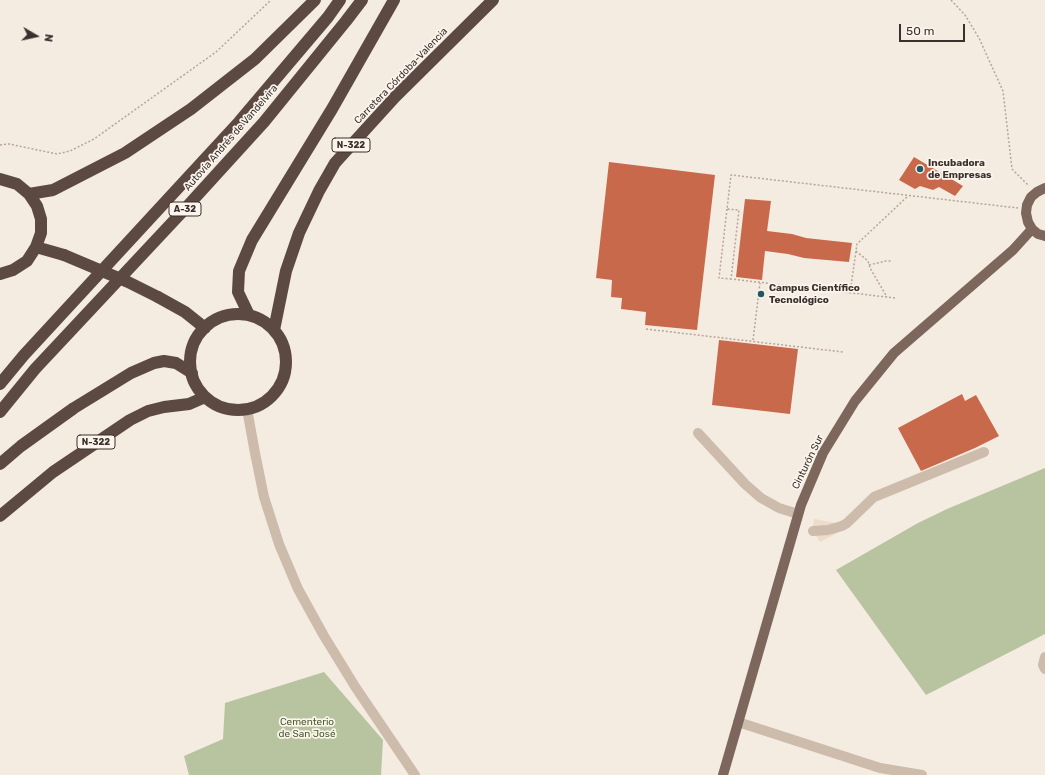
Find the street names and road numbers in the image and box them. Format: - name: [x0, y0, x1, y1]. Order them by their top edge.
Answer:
- street label: Carretera Córdoba-Valencia: [352, 25, 450, 127]
- street label: Autovía Andrés de Vandelvira: [182, 83, 280, 193]
- road number: N-322: [332, 138, 370, 152]
- road number: A-32: [169, 202, 201, 216]
- street label: Cinturón Sur: [790, 433, 826, 491]
- road number: N-322: [77, 435, 115, 449]

